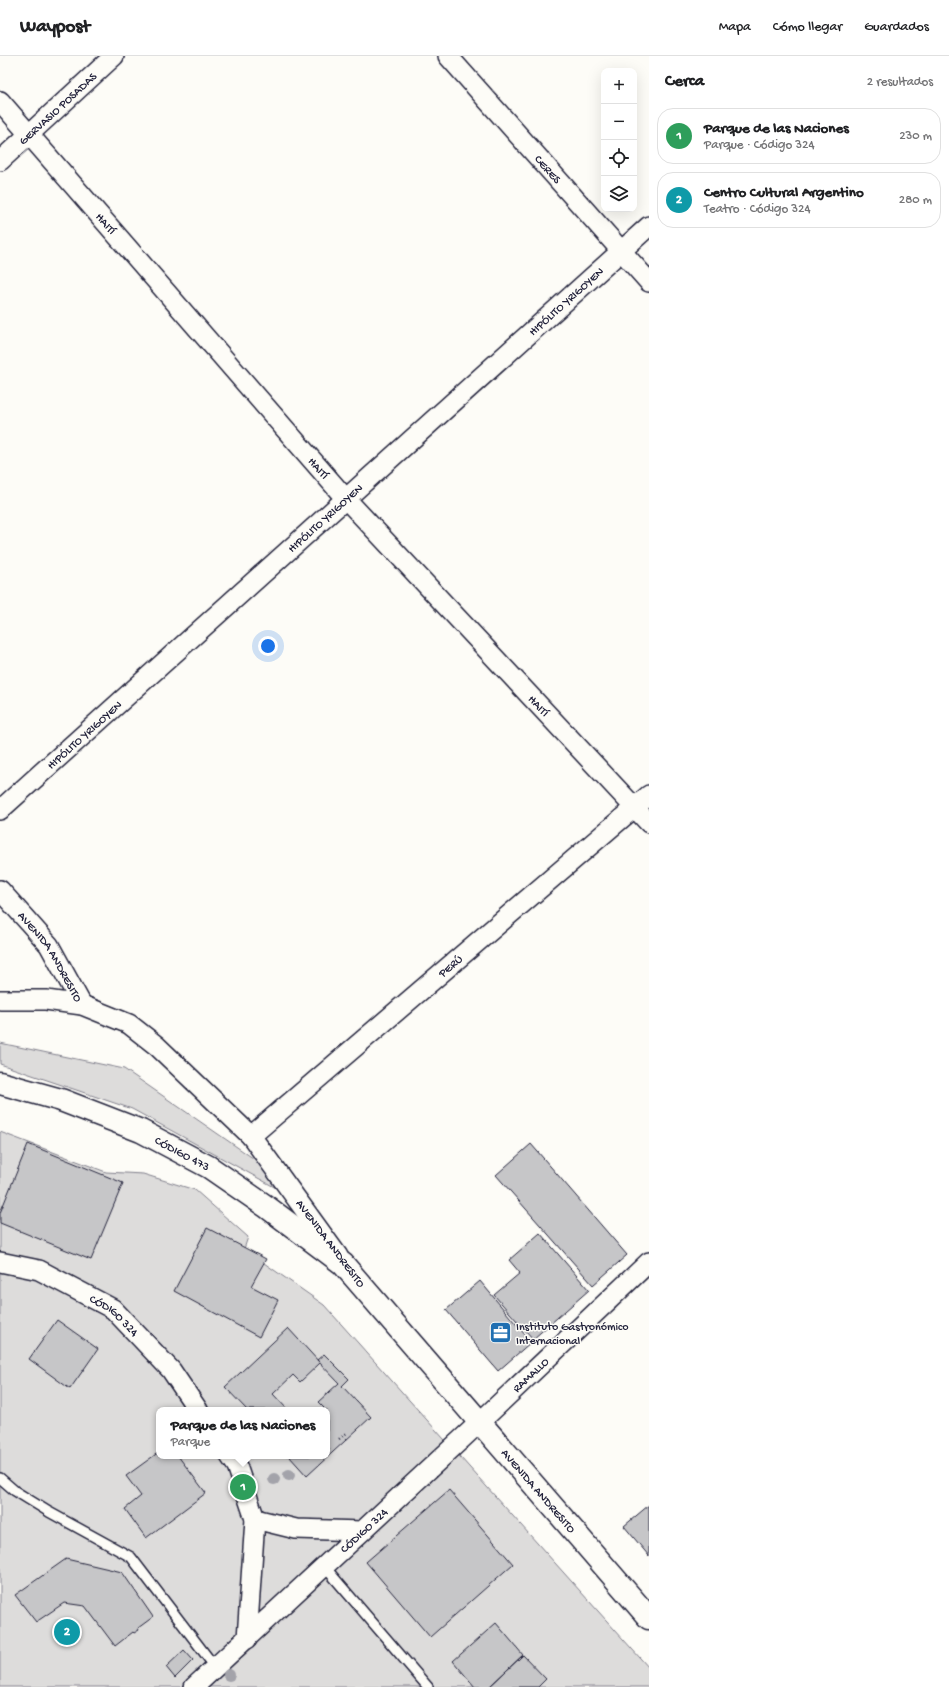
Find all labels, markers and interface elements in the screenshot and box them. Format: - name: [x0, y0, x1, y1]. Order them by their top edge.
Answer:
- text: Waypost: [20, 16, 90, 39]
- text: Mapa: [719, 19, 751, 36]
- text: Cómo llegar: [773, 19, 842, 36]
- text: Guardados: [864, 19, 929, 36]
- map controls: [601, 68, 637, 212]
- button: +: [601, 68, 637, 104]
- street label: GERVASIO POSADAS: [17, 70, 101, 149]
- text: Cerca: [665, 72, 704, 92]
- text: 2 resultados: [867, 75, 933, 90]
- button: −: [601, 104, 637, 140]
- text: Parque de las Naciones: [704, 120, 849, 138]
- text: 1: [676, 129, 682, 144]
- text: 230 m: [899, 129, 932, 144]
- text: Parque · Código 324: [704, 138, 815, 153]
- button: locate: [601, 140, 637, 176]
- street label: CERES: [531, 153, 563, 188]
- button: layers: [601, 176, 637, 212]
- text: Centro Cultural Argentino: [704, 184, 864, 202]
- text: 2: [676, 193, 682, 208]
- text: 280 m: [899, 193, 932, 208]
- text: Teatro · Código 324: [704, 202, 811, 217]
- street label: HAITÍ: [92, 211, 118, 238]
- street label: HIPÓLITO YRIGOYEN: [527, 265, 608, 340]
- street label: HAITÍ: [304, 455, 331, 483]
- street label: HIPÓLITO YRIGOYEN: [286, 482, 367, 557]
- your location: [258, 636, 278, 656]
- street label: HAITÍ: [524, 693, 551, 721]
- street label: HIPÓLITO YRIGOYEN: [45, 698, 126, 773]
- street label: AVENIDA ANDRESITO: [14, 910, 84, 1005]
- street label: PERÚ: [436, 953, 466, 982]
- street label: CÓDIGO 473: [152, 1134, 211, 1175]
- street label: AVENIDA ANDRESITO: [292, 1197, 367, 1291]
- street label: CÓDIGO 324: [86, 1293, 141, 1340]
- office icon: Instituto Gastronómico Internacional: [488, 1320, 514, 1346]
- place label: Instituto Gastronómico Internacional: [516, 1321, 628, 1349]
- street label: RAMALLO: [510, 1355, 553, 1396]
- popup: [156, 1407, 330, 1459]
- text: Parque de las Naciones: [171, 1417, 315, 1435]
- text: Parque: [171, 1435, 210, 1450]
- street label: AVENIDA ANDRESITO: [497, 1447, 577, 1537]
- pin: 1: [230, 1472, 256, 1502]
- street label: CÓDIGO 324: [338, 1506, 392, 1557]
- pin: 2: [54, 1617, 80, 1647]

